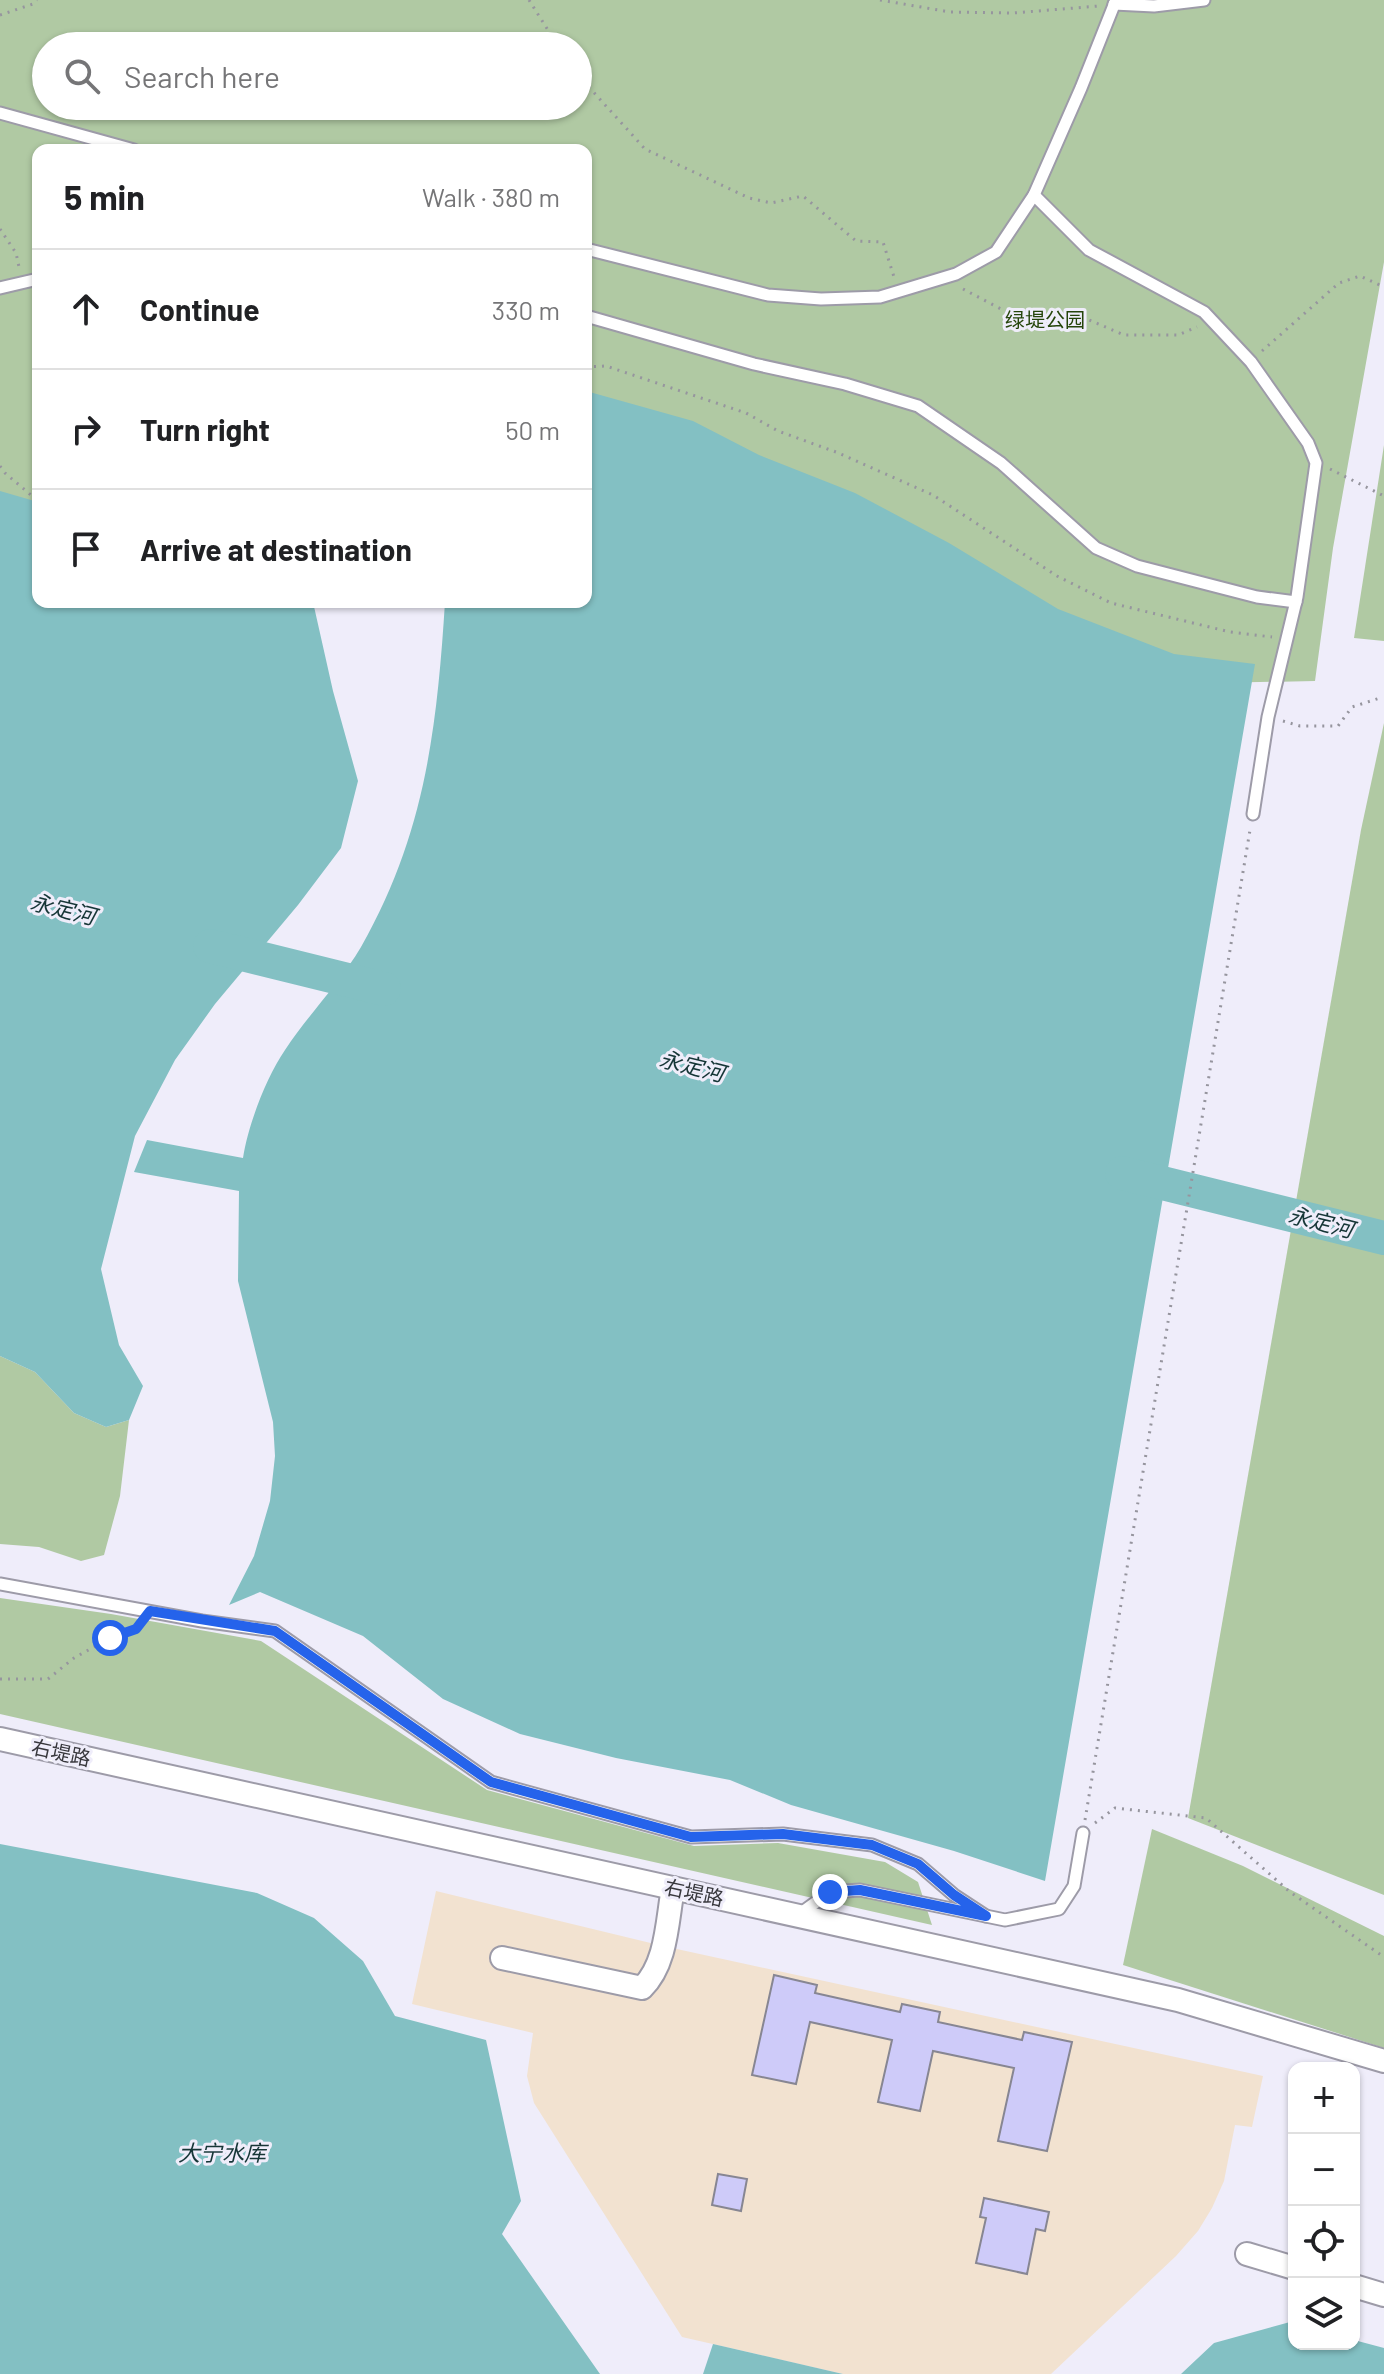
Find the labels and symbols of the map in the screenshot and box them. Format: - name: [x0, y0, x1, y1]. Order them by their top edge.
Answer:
- park label: 绿堤公园: [1005, 307, 1085, 331]
- water label: 永定河: [28, 887, 102, 930]
- water label: 永定河: [657, 1044, 731, 1087]
- water label: 永定河: [1286, 1200, 1360, 1243]
- route start: [92, 1620, 128, 1656]
- street label: 右堤路: [29, 1734, 93, 1770]
- street label: 右堤路: [662, 1874, 726, 1910]
- route end: [812, 1874, 848, 1910]
- water label: 大宁水库: [178, 2139, 270, 2165]

